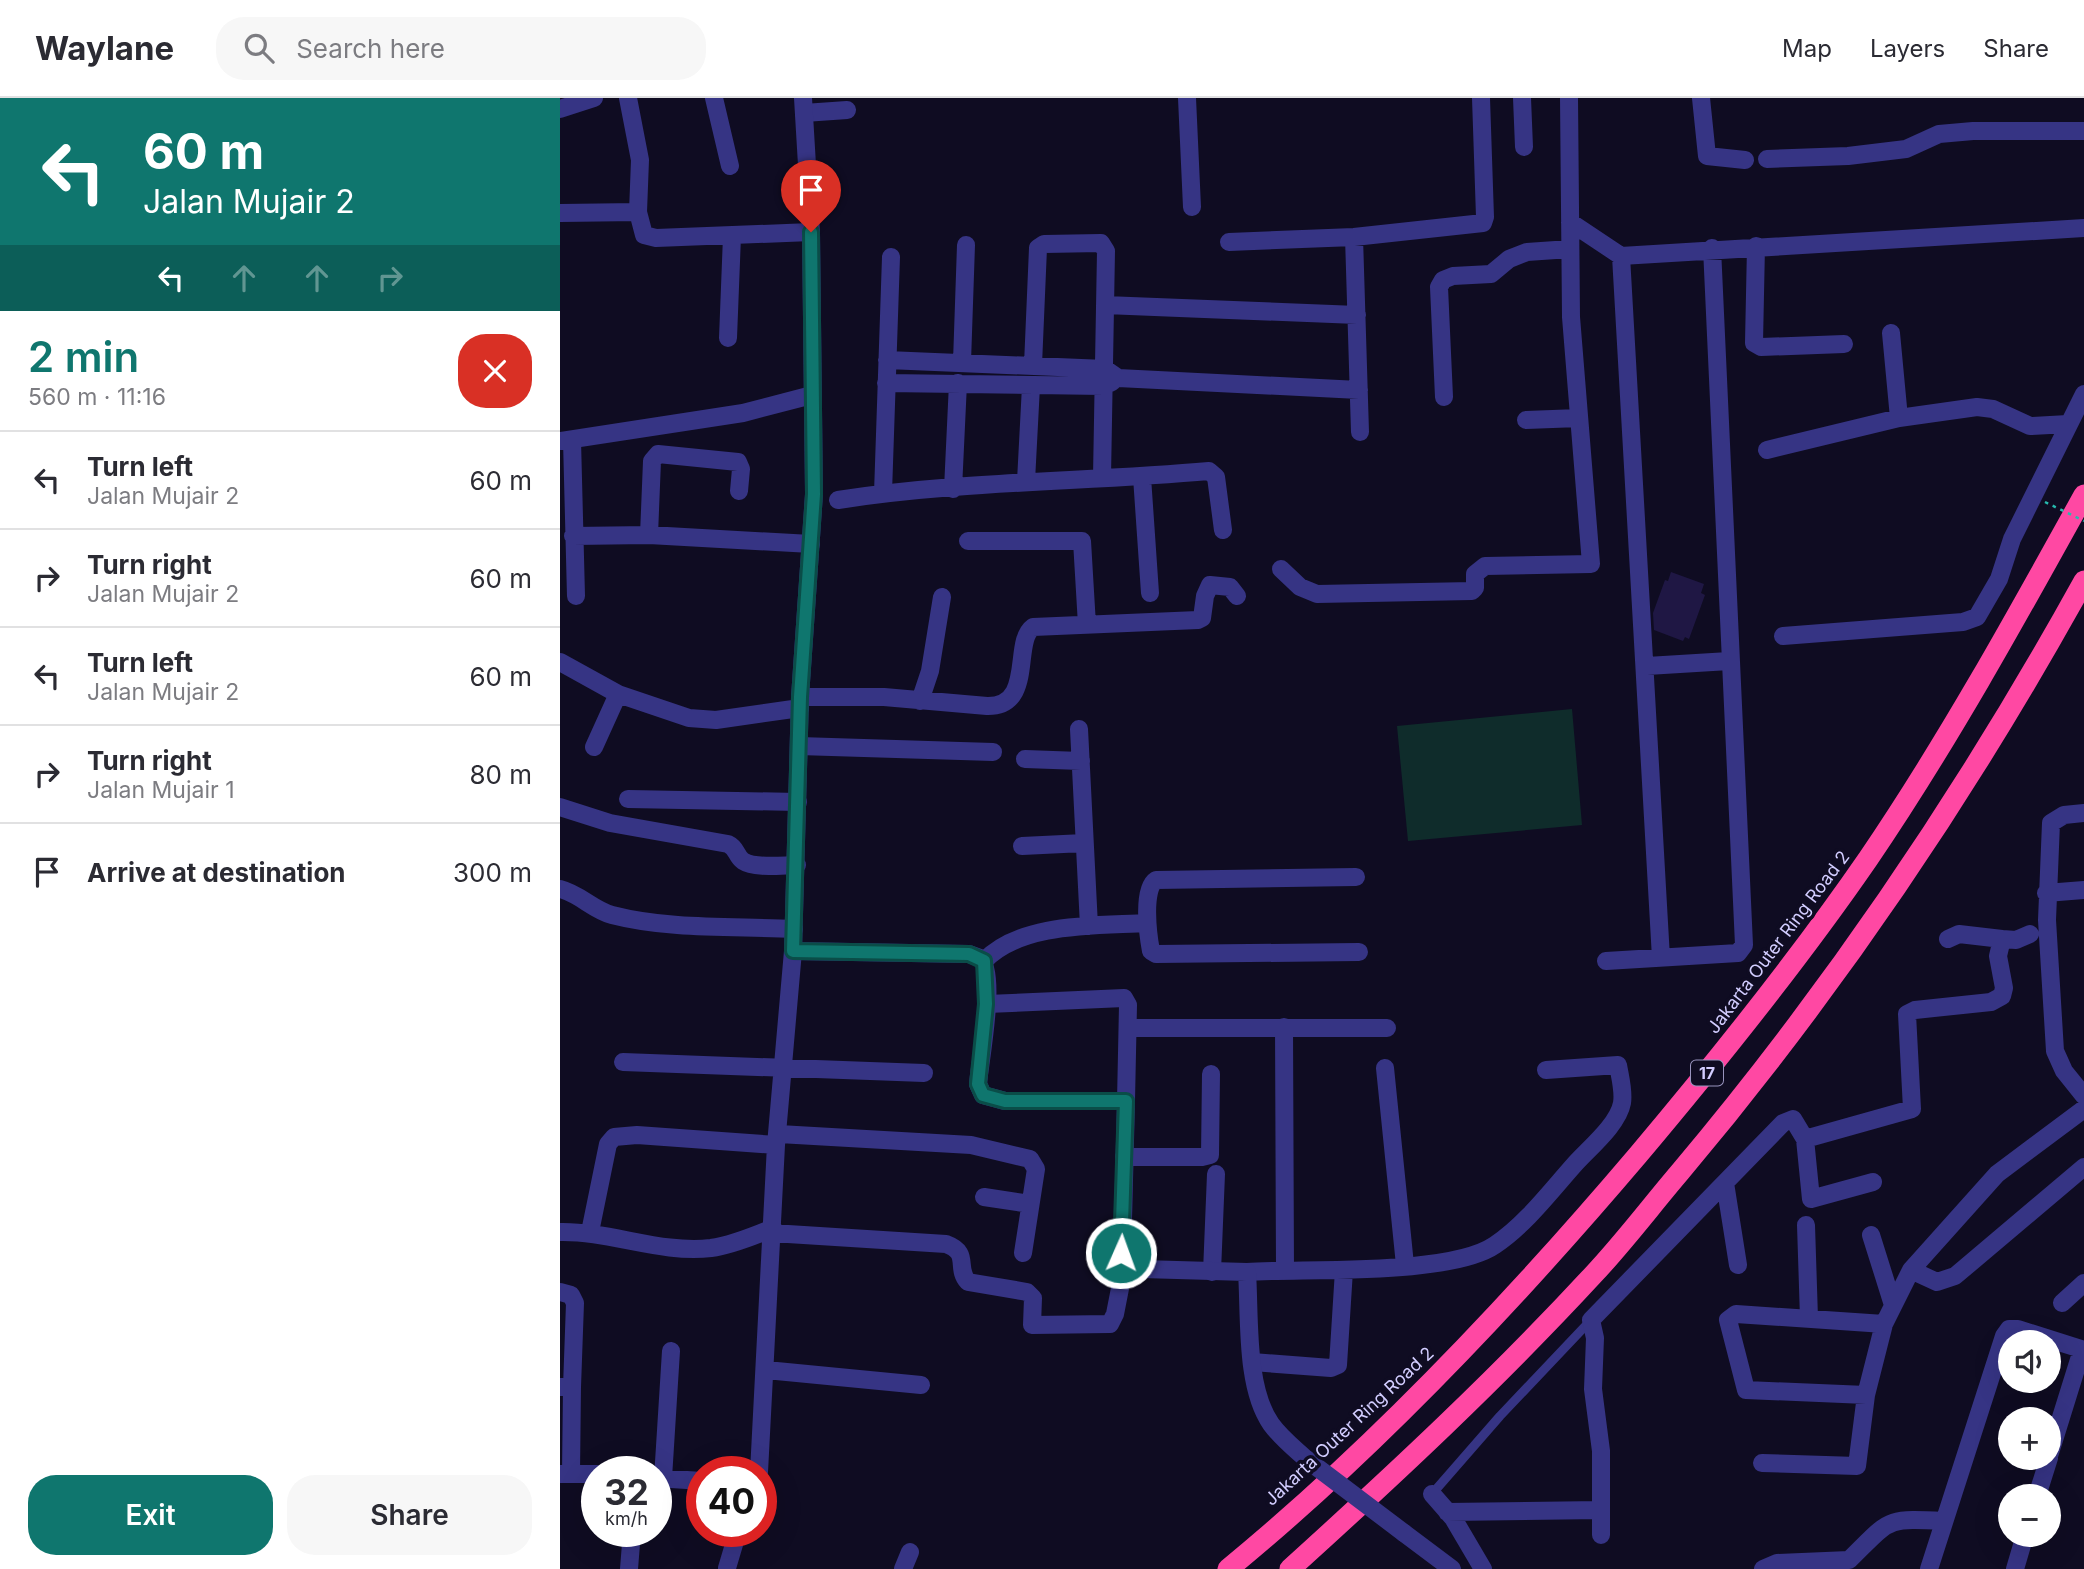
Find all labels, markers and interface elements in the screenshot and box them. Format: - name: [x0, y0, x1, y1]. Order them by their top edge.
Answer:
- search box: [216, 17, 706, 80]
- text: Waylane: [35, 28, 174, 68]
- icon: search: [240, 29, 278, 67]
- text: Search here: [296, 33, 445, 64]
- text: Map: [1782, 34, 1832, 63]
- text: Layers: [1870, 34, 1945, 63]
- text: Share: [1983, 34, 2049, 63]
- text: 60 m: [143, 122, 264, 181]
- icon: left: [28, 126, 119, 217]
- pin: [781, 160, 841, 232]
- icon: arrive: [792, 171, 830, 209]
- text: Jalan Mujair 2: [143, 182, 355, 221]
- icon: left: [152, 259, 190, 297]
- icon: ahead: [225, 259, 263, 297]
- icon: ahead: [298, 259, 336, 297]
- icon: right: [371, 259, 409, 297]
- text: 2 min: [28, 331, 139, 382]
- button: close: [458, 334, 532, 408]
- text: 560 m · 11:16: [28, 383, 166, 411]
- text: Turn left: [87, 451, 193, 482]
- icon: left: [28, 461, 66, 499]
- text: 60 m: [469, 465, 532, 496]
- text: Jalan Mujair 2: [87, 482, 239, 510]
- text: Turn right: [87, 549, 212, 580]
- icon: right: [28, 559, 66, 597]
- text: 60 m: [469, 563, 532, 594]
- text: Jalan Mujair 2: [87, 580, 239, 608]
- text: Turn left: [87, 647, 193, 678]
- icon: left: [28, 657, 66, 695]
- text: 60 m: [469, 661, 532, 692]
- text: Jalan Mujair 2: [87, 678, 239, 706]
- text: Turn right: [87, 745, 212, 776]
- icon: right: [28, 755, 66, 793]
- text: 80 m: [469, 759, 532, 790]
- text: Jalan Mujair 1: [87, 776, 235, 804]
- street label: Jakarta Outer Ring Road 2: [1702, 847, 1854, 1037]
- icon: arrive: [28, 853, 66, 891]
- text: Arrive at destination: [87, 857, 346, 888]
- text: 300 m: [453, 857, 532, 888]
- road number: 17: [1691, 1060, 1723, 1085]
- position arrow: [1084, 1216, 1158, 1290]
- map controls: [1998, 1330, 2061, 1547]
- button: sound: [1998, 1330, 2061, 1393]
- street label: Jakarta Outer Ring Road 2: [1260, 1342, 1438, 1510]
- button: +: [1998, 1407, 2061, 1470]
- speed limit sign: 40: [686, 1456, 777, 1547]
- text: 32: [604, 1471, 649, 1513]
- button: Exit: [28, 1475, 273, 1555]
- button: Share: [287, 1475, 532, 1555]
- button: −: [1998, 1484, 2061, 1547]
- text: km/h: [605, 1508, 648, 1529]

